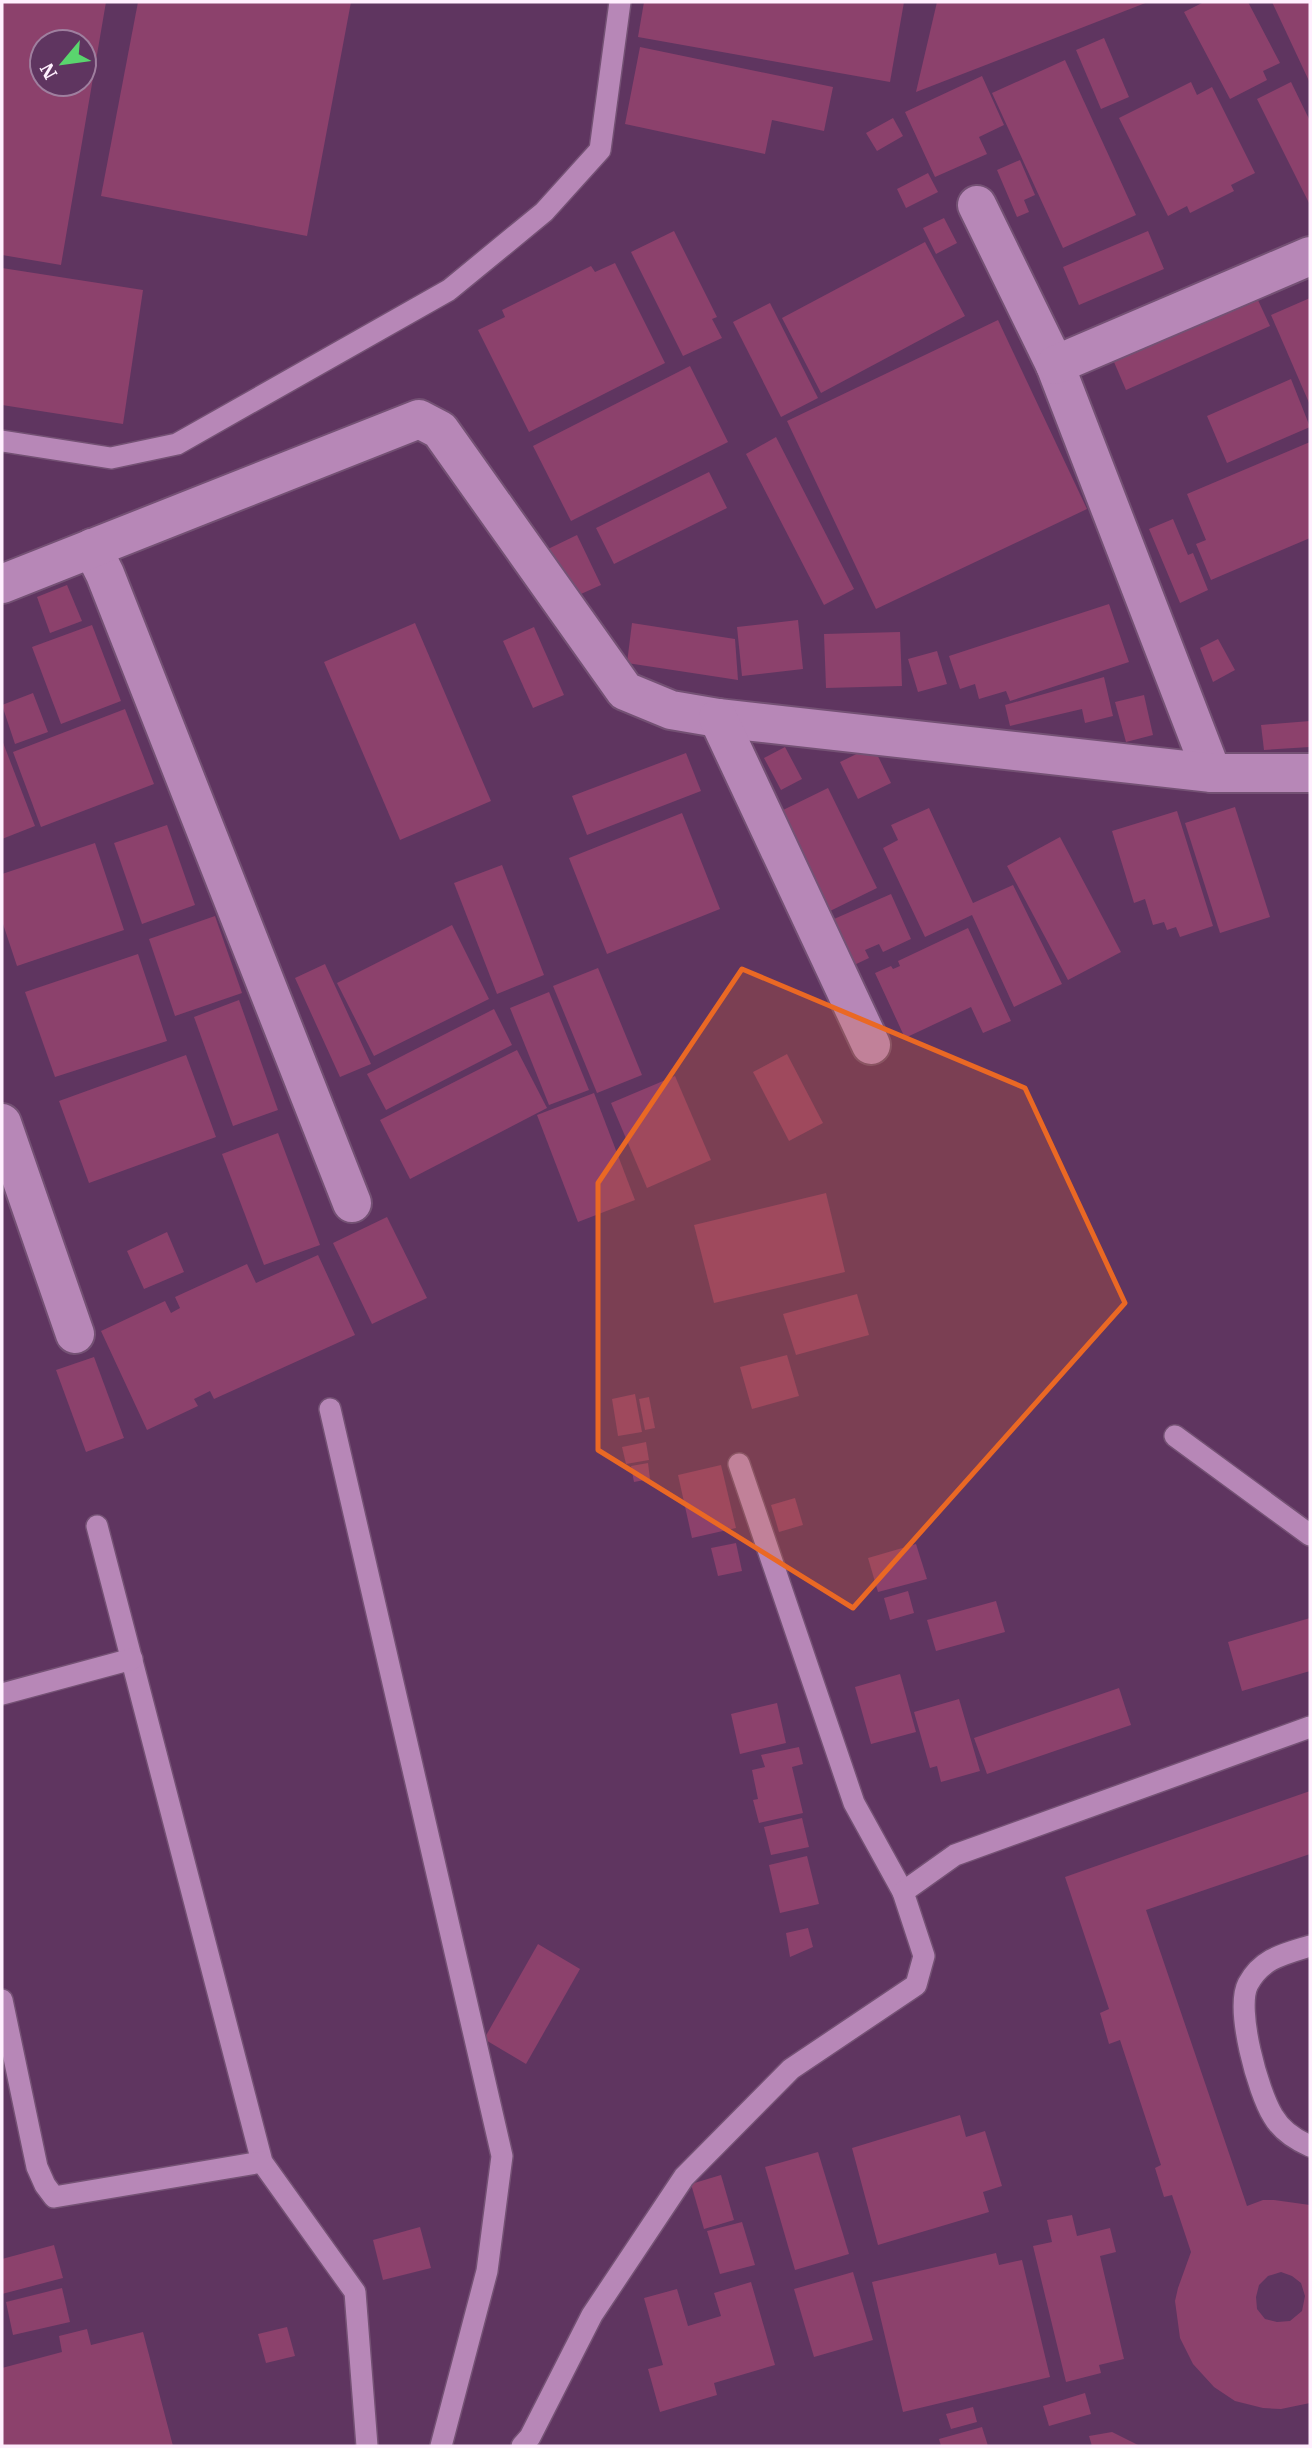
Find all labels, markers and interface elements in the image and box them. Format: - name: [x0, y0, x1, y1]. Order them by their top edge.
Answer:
- north arrow: [28, 28, 98, 98]
- text: N: [34, 59, 62, 84]

